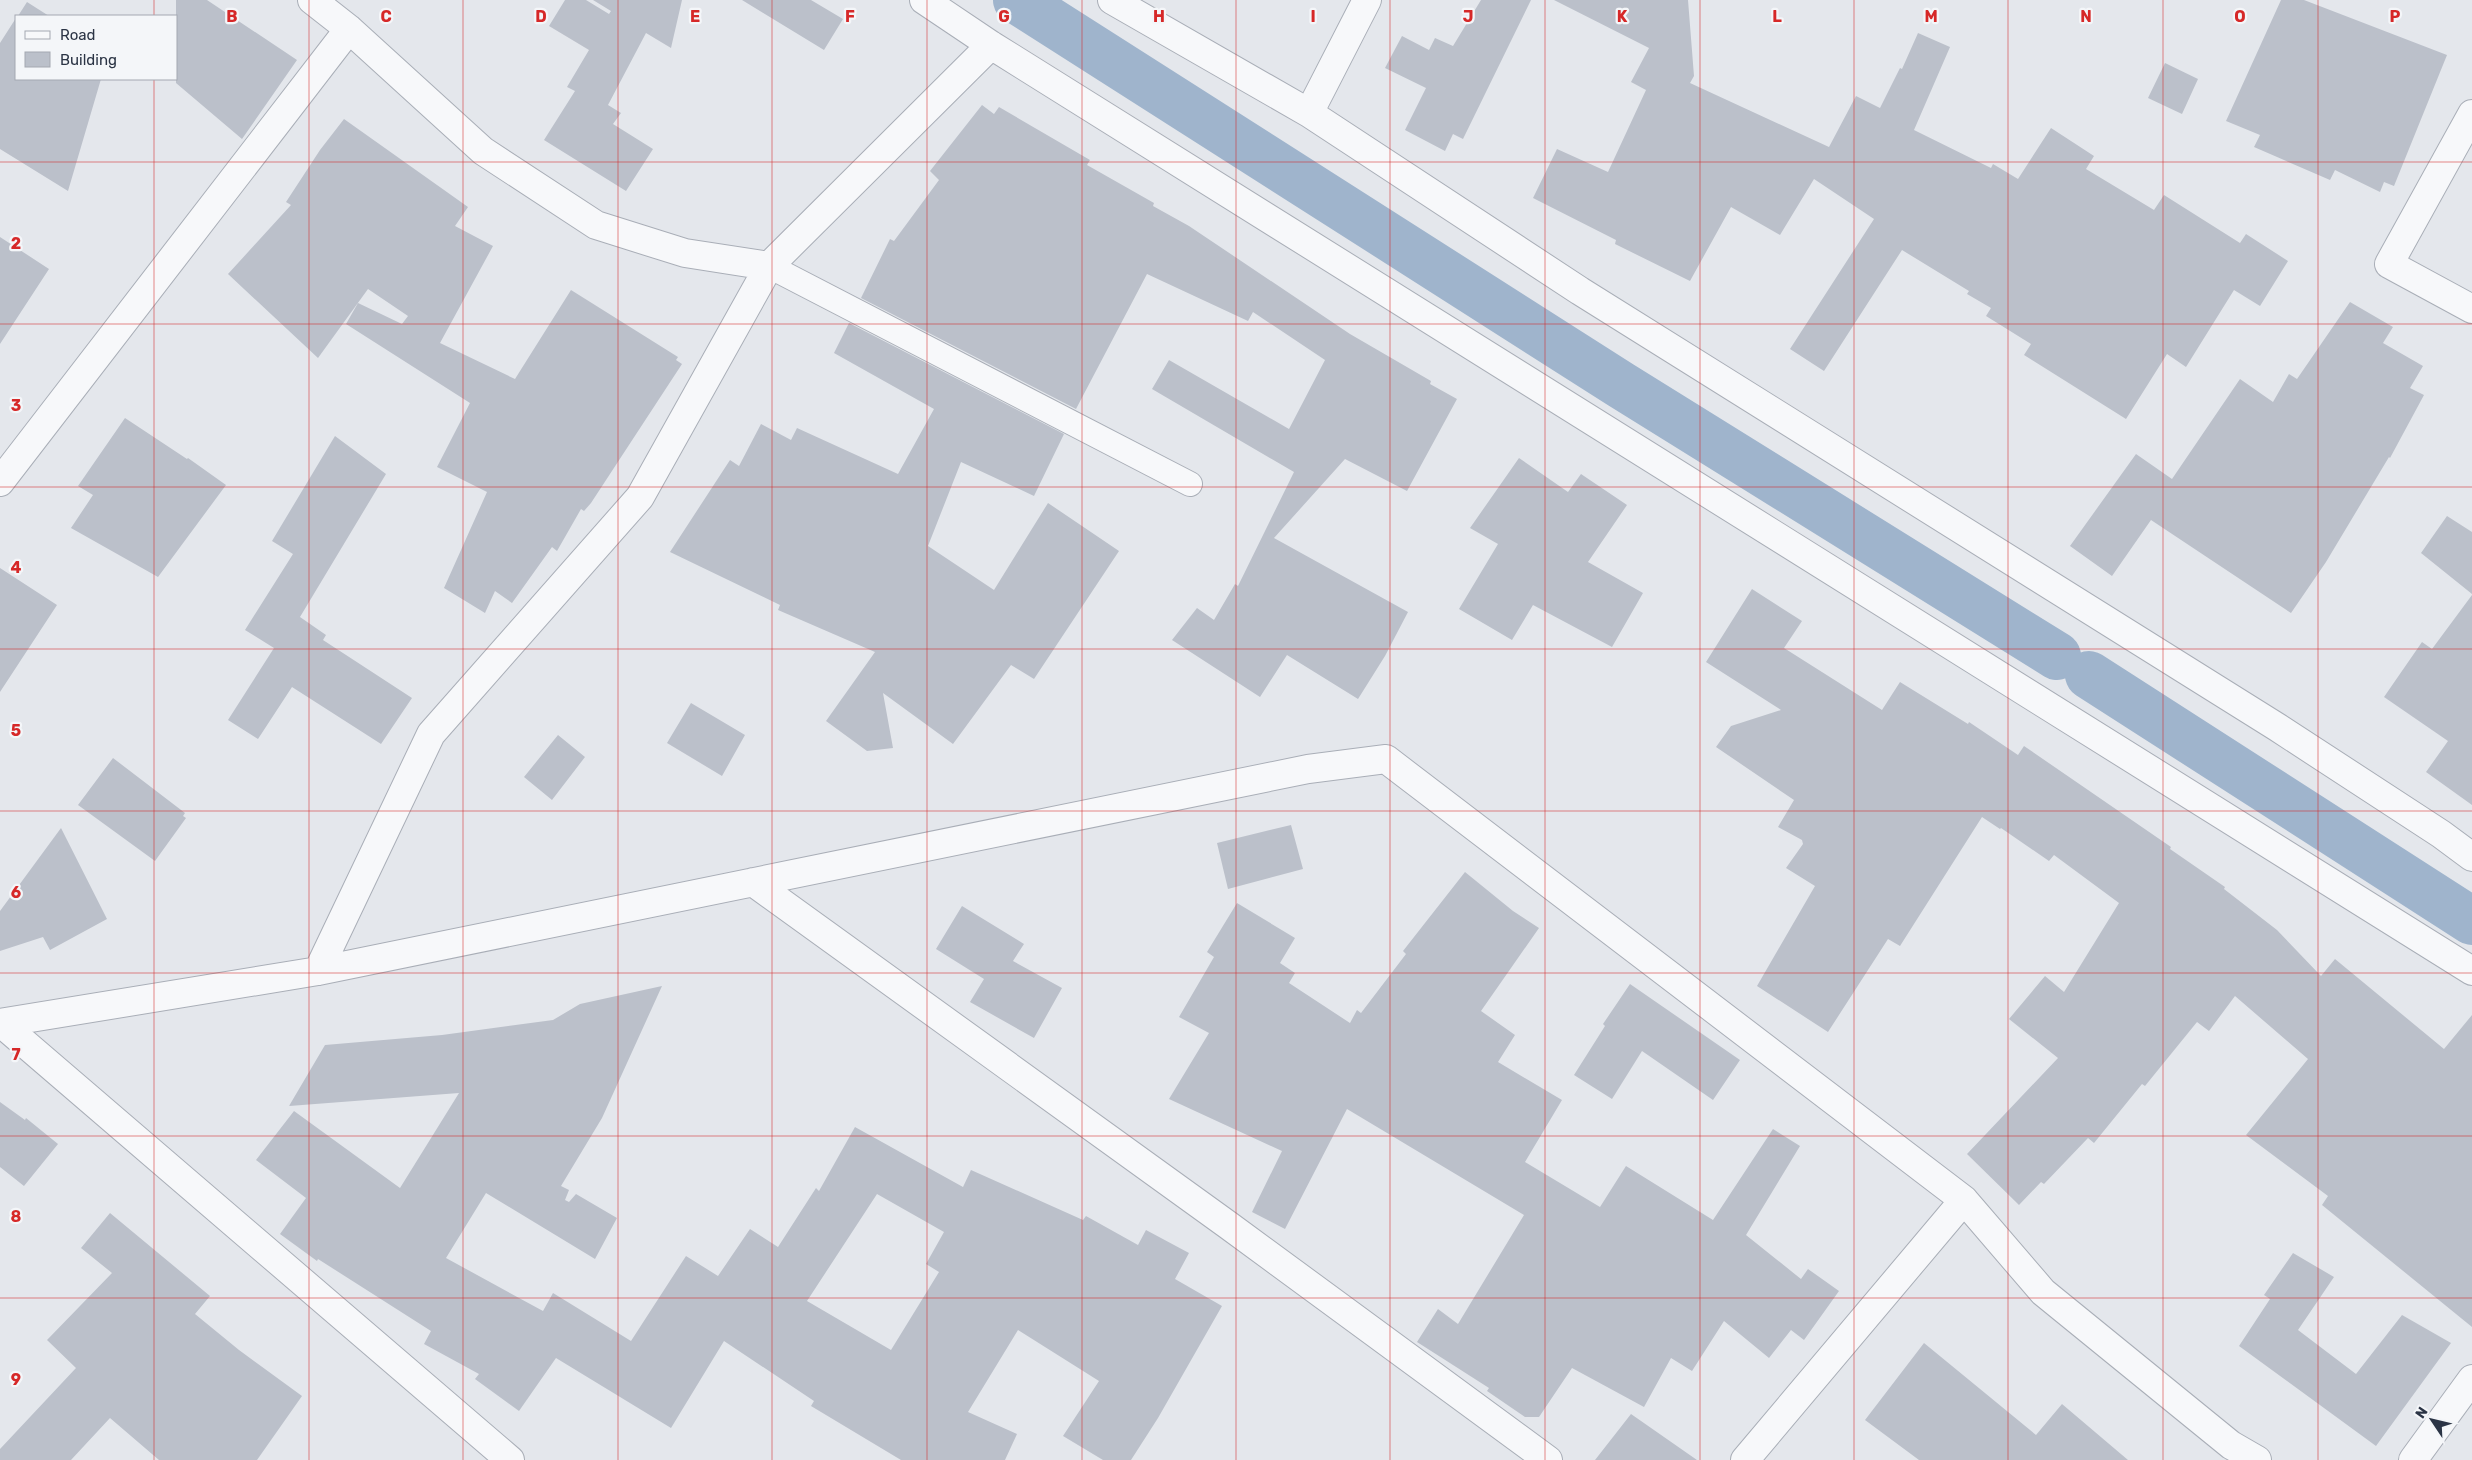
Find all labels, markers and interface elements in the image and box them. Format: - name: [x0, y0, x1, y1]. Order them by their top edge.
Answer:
- text: B: [226, 7, 238, 26]
- text: C: [380, 7, 392, 26]
- text: D: [535, 7, 547, 26]
- text: E: [690, 7, 700, 26]
- text: F: [845, 7, 855, 26]
- text: G: [998, 7, 1010, 26]
- text: H: [1153, 7, 1165, 26]
- text: I: [1310, 7, 1316, 26]
- text: J: [1463, 7, 1473, 26]
- text: K: [1617, 7, 1628, 26]
- text: L: [1772, 7, 1782, 26]
- text: M: [1924, 7, 1938, 26]
- text: N: [2080, 7, 2092, 26]
- text: O: [2234, 7, 2246, 26]
- text: P: [2390, 7, 2401, 26]
- legend: [15, 15, 178, 80]
- text: Road: [60, 26, 96, 44]
- text: Building: [60, 51, 117, 69]
- text: 2: [11, 234, 21, 253]
- text: 3: [11, 396, 21, 415]
- text: 4: [11, 558, 22, 577]
- text: 5: [11, 721, 21, 740]
- text: 6: [11, 883, 21, 902]
- text: 7: [11, 1045, 21, 1064]
- text: 8: [11, 1207, 22, 1226]
- text: 9: [11, 1370, 21, 1389]
- north arrow: [2407, 1395, 2457, 1445]
- text: N: [2412, 1404, 2432, 1422]

